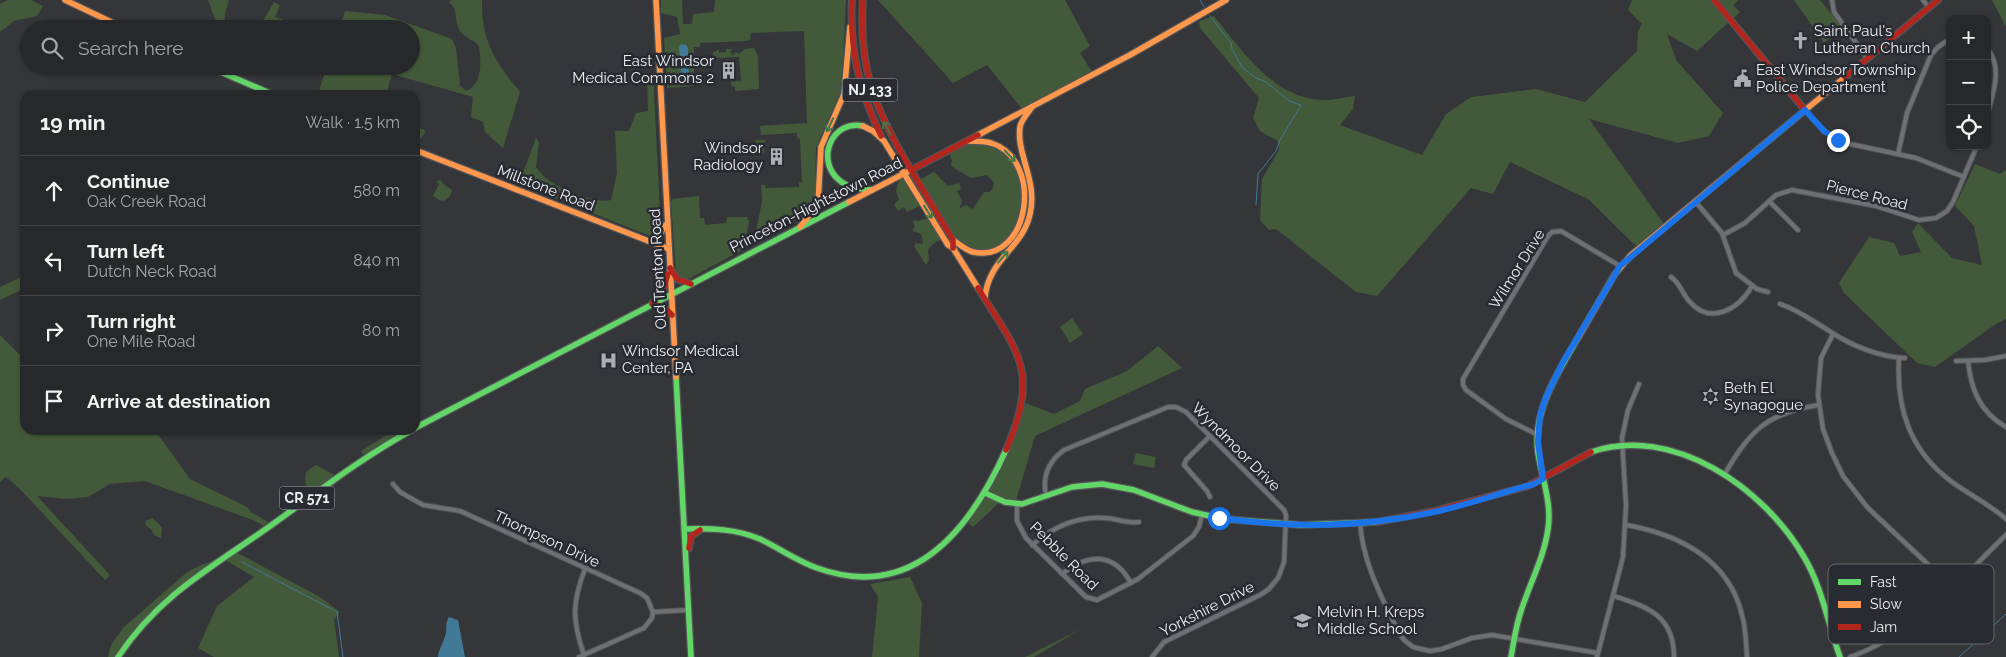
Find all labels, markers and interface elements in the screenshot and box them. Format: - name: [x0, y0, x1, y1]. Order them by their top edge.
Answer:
- map controls: [1946, 15, 1991, 150]
- button: +: [1946, 15, 1991, 60]
- search box: [20, 20, 420, 75]
- place label: Saint Paul's Lutheran Church: [1814, 22, 1930, 57]
- church icon: Saint Paul's Lutheran Church: [1790, 30, 1810, 50]
- icon: search: [38, 34, 66, 62]
- text: Search here: [78, 37, 184, 59]
- place label: East Windsor Medical Commons 2: [572, 52, 715, 87]
- building icon: East Windsor Medical Commons 2: [718, 60, 738, 80]
- button: −: [1946, 60, 1991, 105]
- place label: East Windsor Township Police Department: [1756, 61, 1916, 96]
- public building icon: East Windsor Township Police Department: [1732, 69, 1752, 89]
- road number: NJ 133: [842, 78, 898, 102]
- button: locate: [1946, 105, 1991, 150]
- text: 19 min: [40, 110, 105, 135]
- text: Walk · 1.5 km: [306, 113, 400, 132]
- one-way arrow: [825, 117, 834, 132]
- one-way arrow: [881, 122, 891, 136]
- route end: [1827, 129, 1850, 152]
- place label: Windsor Radiology: [693, 139, 764, 174]
- building icon: Windsor Radiology: [767, 147, 787, 167]
- one-way arrow: [1004, 150, 1016, 163]
- street label: Princeton-Hightstown Road: [727, 154, 905, 256]
- street label: Millstone Road: [495, 161, 597, 215]
- text: Continue: [87, 170, 170, 192]
- street label: Pierce Road: [1824, 176, 1910, 214]
- icon: ahead: [40, 177, 68, 205]
- text: 580 m: [353, 181, 400, 200]
- text: Oak Creek Road: [87, 192, 206, 211]
- one-way arrow: [922, 205, 933, 219]
- street label: Old Trenton Road: [646, 208, 670, 330]
- street label: Wilmor Drive: [1485, 226, 1549, 312]
- text: Turn left: [87, 240, 164, 262]
- icon: left: [40, 247, 68, 275]
- text: 840 m: [353, 251, 400, 270]
- one-way arrow: [997, 251, 1009, 264]
- text: Dutch Neck Road: [87, 262, 217, 281]
- text: Turn right: [87, 310, 176, 332]
- icon: right: [40, 317, 68, 345]
- text: 80 m: [362, 321, 400, 340]
- text: One Mile Road: [87, 332, 195, 351]
- place label: Windsor Medical Center, PA: [622, 342, 740, 377]
- hospital icon: Windsor Medical Center, PA: [598, 350, 618, 370]
- place label: Beth El Synagogue: [1724, 379, 1803, 414]
- icon: arrive: [40, 387, 68, 415]
- synagogue icon: Beth El Synagogue: [1700, 387, 1720, 407]
- text: Arrive at destination: [87, 390, 271, 412]
- street label: Wyndmoor Drive: [1188, 399, 1284, 495]
- road number: CR 571: [280, 486, 334, 509]
- street label: Thompson Drive: [491, 507, 603, 571]
- route start: [1208, 507, 1231, 530]
- street label: Pebble Road: [1026, 518, 1102, 594]
- legend: [1828, 564, 1994, 644]
- text: Fast: [1870, 574, 1897, 590]
- street label: Yorkshire Drive: [1157, 577, 1257, 640]
- text: Slow: [1870, 596, 1902, 612]
- place label: Melvin H. Kreps Middle School: [1317, 603, 1424, 638]
- school or university icon: Melvin H. Kreps Middle School: [1293, 611, 1313, 631]
- text: Jam: [1870, 619, 1897, 635]

